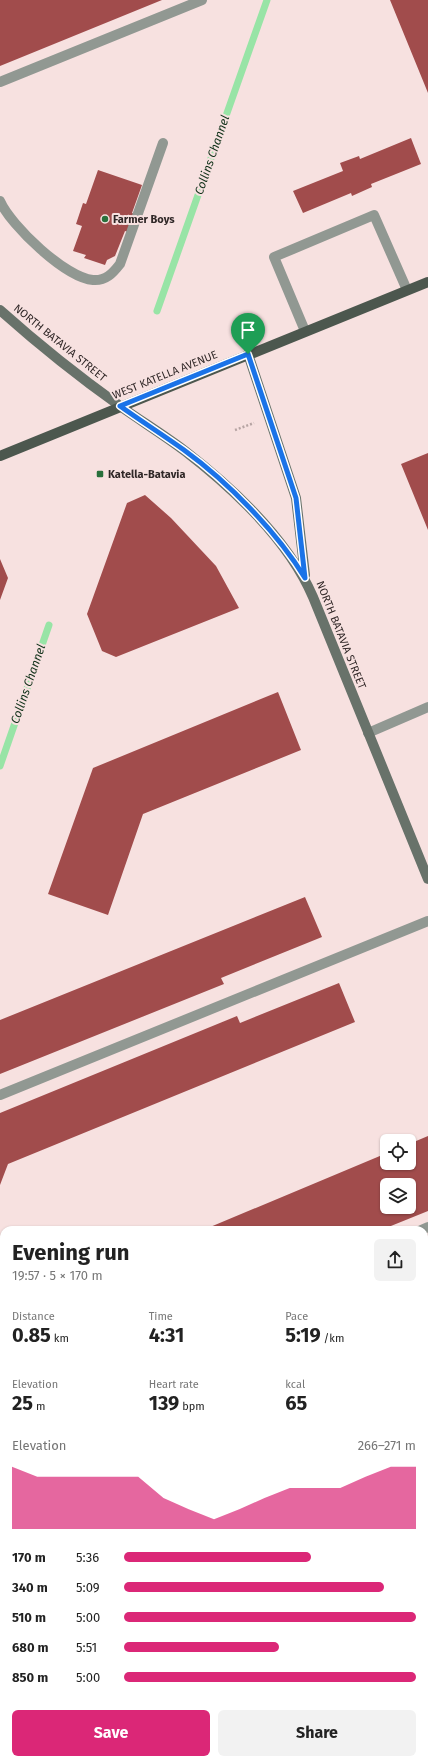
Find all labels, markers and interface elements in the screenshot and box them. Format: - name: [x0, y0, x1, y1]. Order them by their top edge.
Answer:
- water label: Collins Channel: [192, 113, 232, 197]
- place label: Farmer Boys: [113, 213, 175, 226]
- marker: Farmer Boys: [100, 214, 110, 224]
- street label: NORTH BATAVIA STREET: [11, 302, 109, 385]
- pin: [231, 313, 265, 354]
- icon: arrive: [237, 319, 259, 341]
- street label: WEST KATELLA AVENUE: [111, 348, 219, 402]
- place label: Katella-Batavia: [108, 468, 185, 481]
- marker: Katella-Batavia: [95, 469, 105, 479]
- street label: NORTH BATAVIA STREET: [313, 579, 369, 691]
- water label: Collins Channel: [8, 642, 48, 726]
- map controls: [380, 1134, 416, 1214]
- button: locate: [380, 1134, 416, 1170]
- button: layers: [380, 1178, 416, 1214]
- text: Evening run: [12, 1239, 129, 1266]
- button: share: [374, 1239, 416, 1281]
- text: 19:57 · 5 × 170 m: [12, 1268, 103, 1283]
- text: Distance: [12, 1310, 55, 1323]
- text: Time: [149, 1310, 173, 1323]
- text: Pace: [285, 1310, 308, 1323]
- text: 0.85: [12, 1323, 51, 1347]
- text: 4:31: [149, 1323, 184, 1347]
- text: 5:19: [285, 1323, 321, 1347]
- text: km: [51, 1332, 69, 1345]
- text: /km: [321, 1332, 344, 1345]
- text: Elevation: [12, 1378, 58, 1391]
- text: Heart rate: [149, 1378, 199, 1391]
- text: kcal: [285, 1378, 305, 1391]
- text: 25: [12, 1391, 33, 1415]
- text: 139: [149, 1391, 179, 1415]
- text: 65: [285, 1391, 307, 1415]
- text: m: [33, 1400, 45, 1413]
- text: bpm: [179, 1400, 205, 1413]
- text: Elevation: [12, 1438, 66, 1453]
- text: 266–271 m: [358, 1438, 416, 1453]
- text: 170 m: [12, 1550, 46, 1565]
- text: 5:36: [76, 1550, 99, 1565]
- text: 340 m: [12, 1580, 48, 1595]
- text: 5:09: [76, 1580, 100, 1595]
- text: 510 m: [12, 1610, 46, 1625]
- text: 5:00: [76, 1610, 100, 1625]
- text: 680 m: [12, 1640, 49, 1655]
- text: 5:51: [76, 1640, 97, 1655]
- text: 850 m: [12, 1670, 48, 1685]
- text: 5:00: [76, 1670, 100, 1685]
- button: Save: [12, 1710, 210, 1756]
- button: Share: [218, 1710, 416, 1756]

